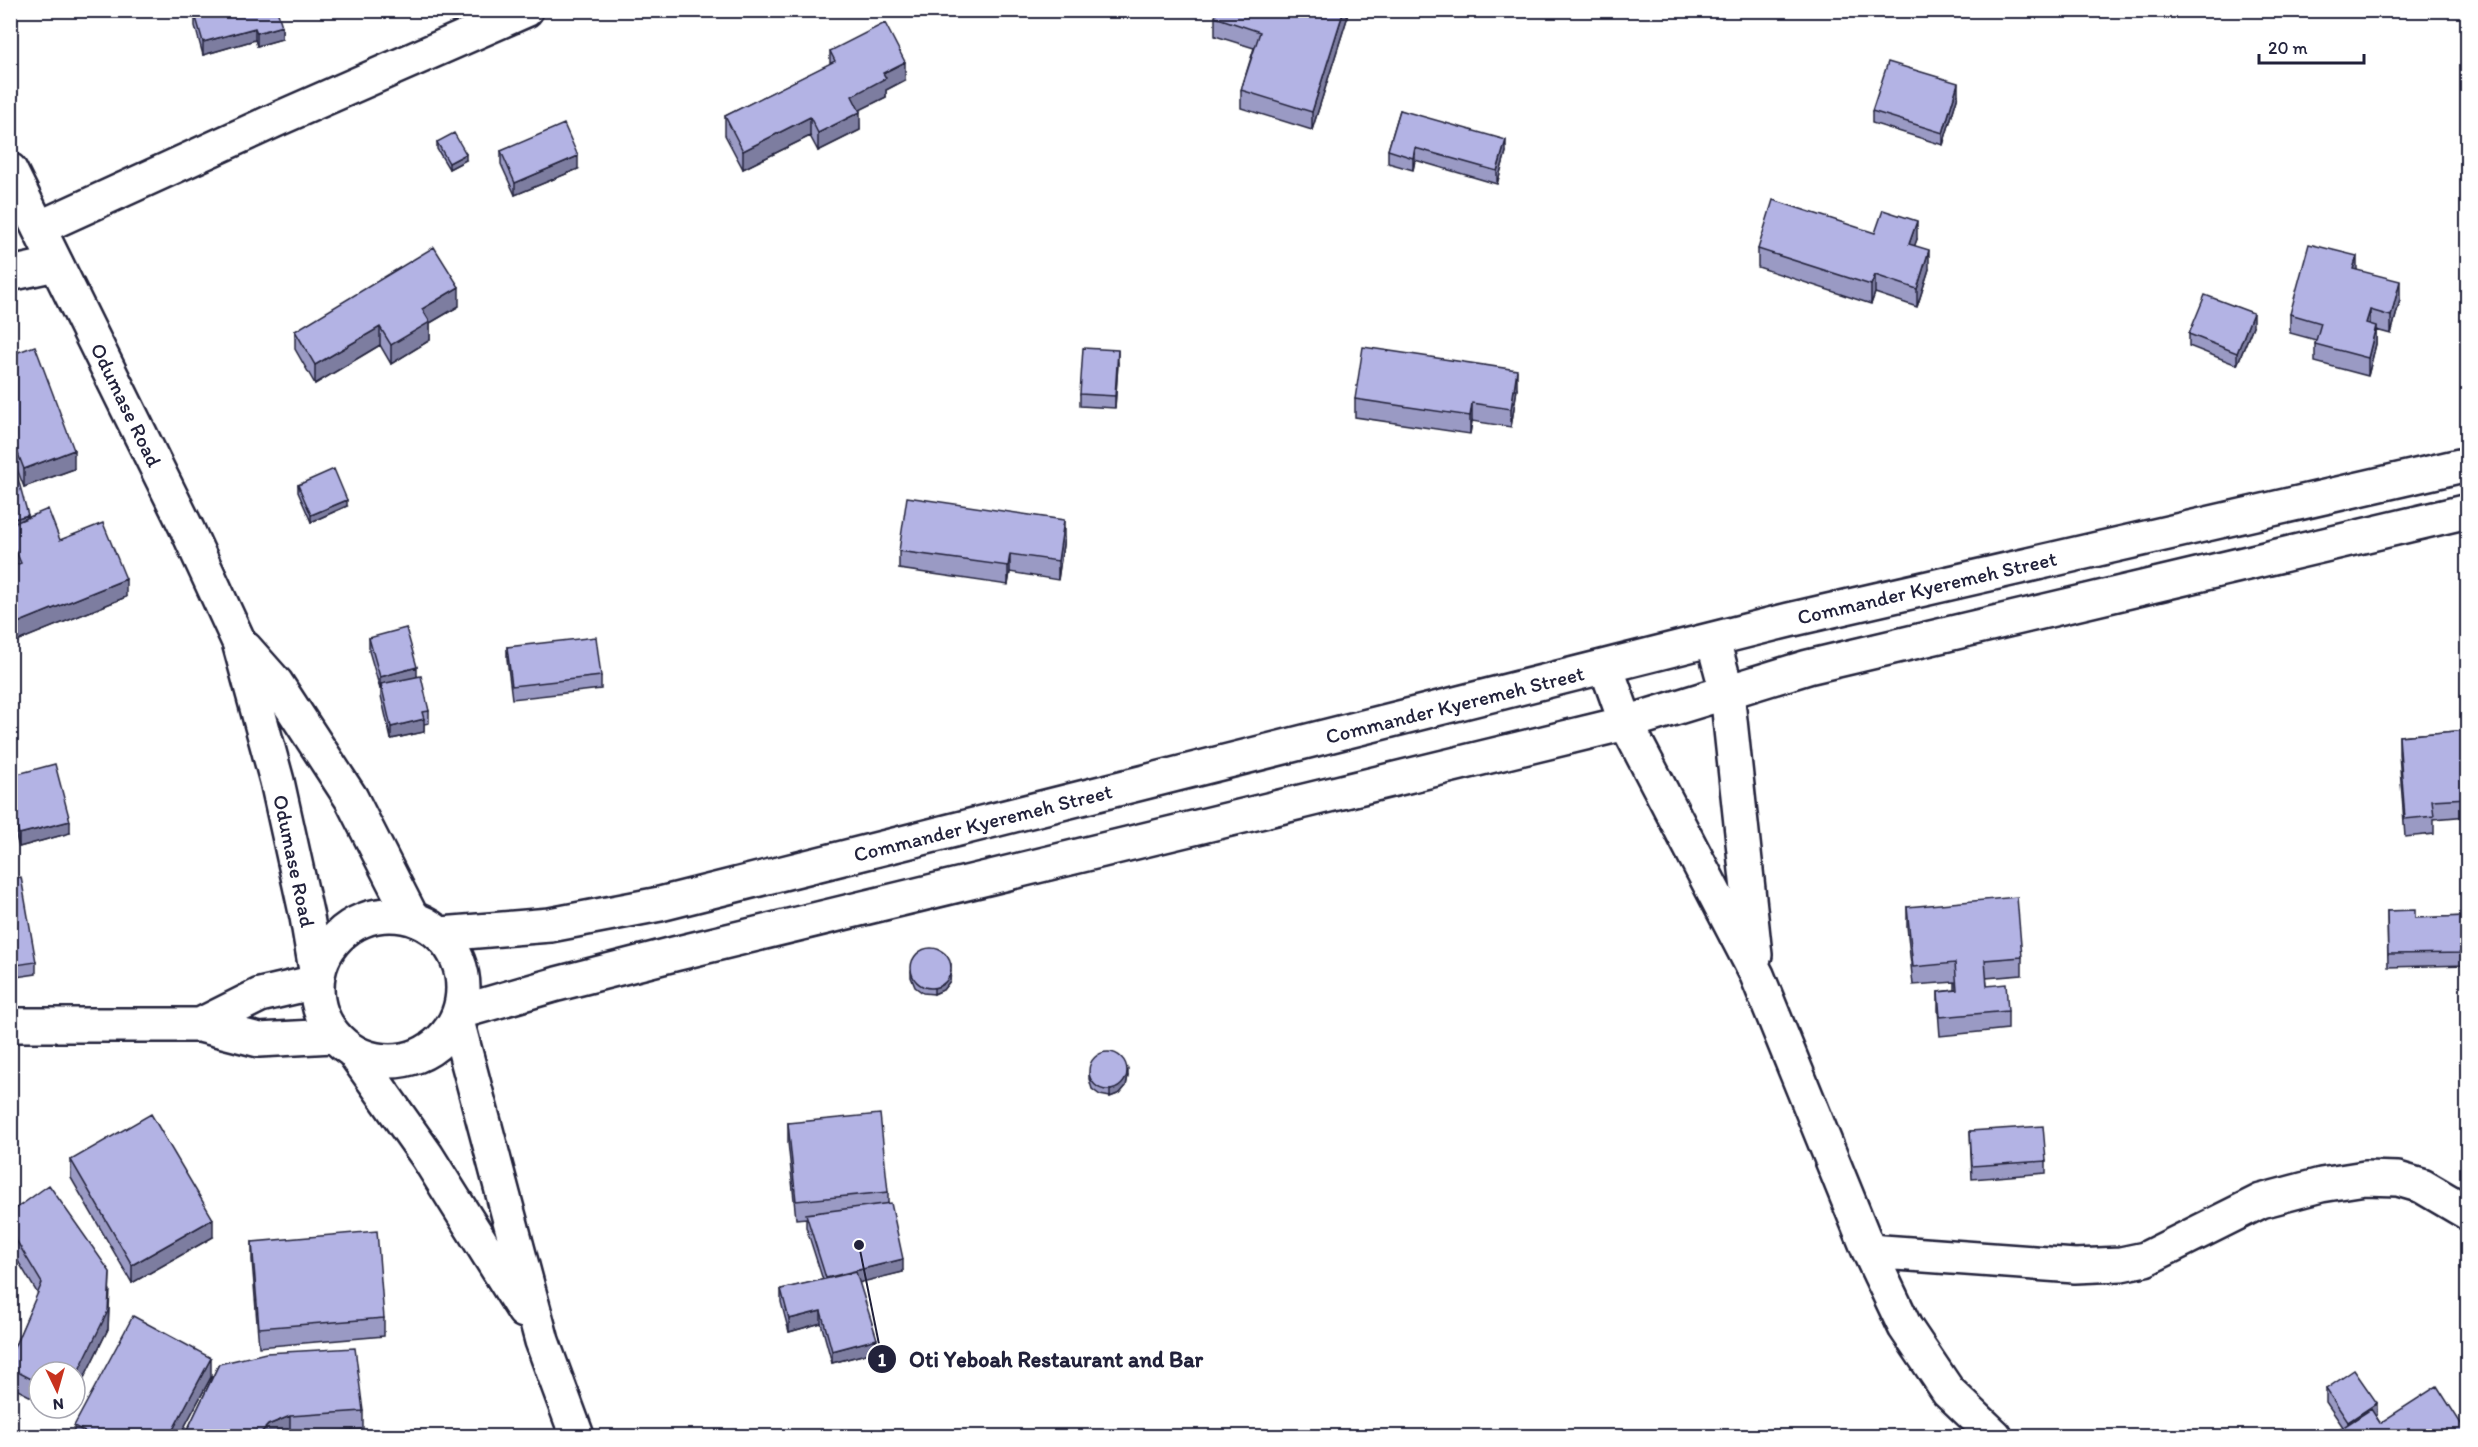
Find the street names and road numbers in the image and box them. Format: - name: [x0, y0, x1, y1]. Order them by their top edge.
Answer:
- street label: Odumase Road: [86, 339, 167, 471]
- street label: Commander Kyeremeh Street: [1795, 545, 2059, 630]
- street label: Commander Kyeremeh Street: [1323, 660, 1587, 749]
- street label: Commander Kyeremeh Street: [851, 778, 1115, 867]
- street label: Odumase Road: [268, 792, 321, 930]

